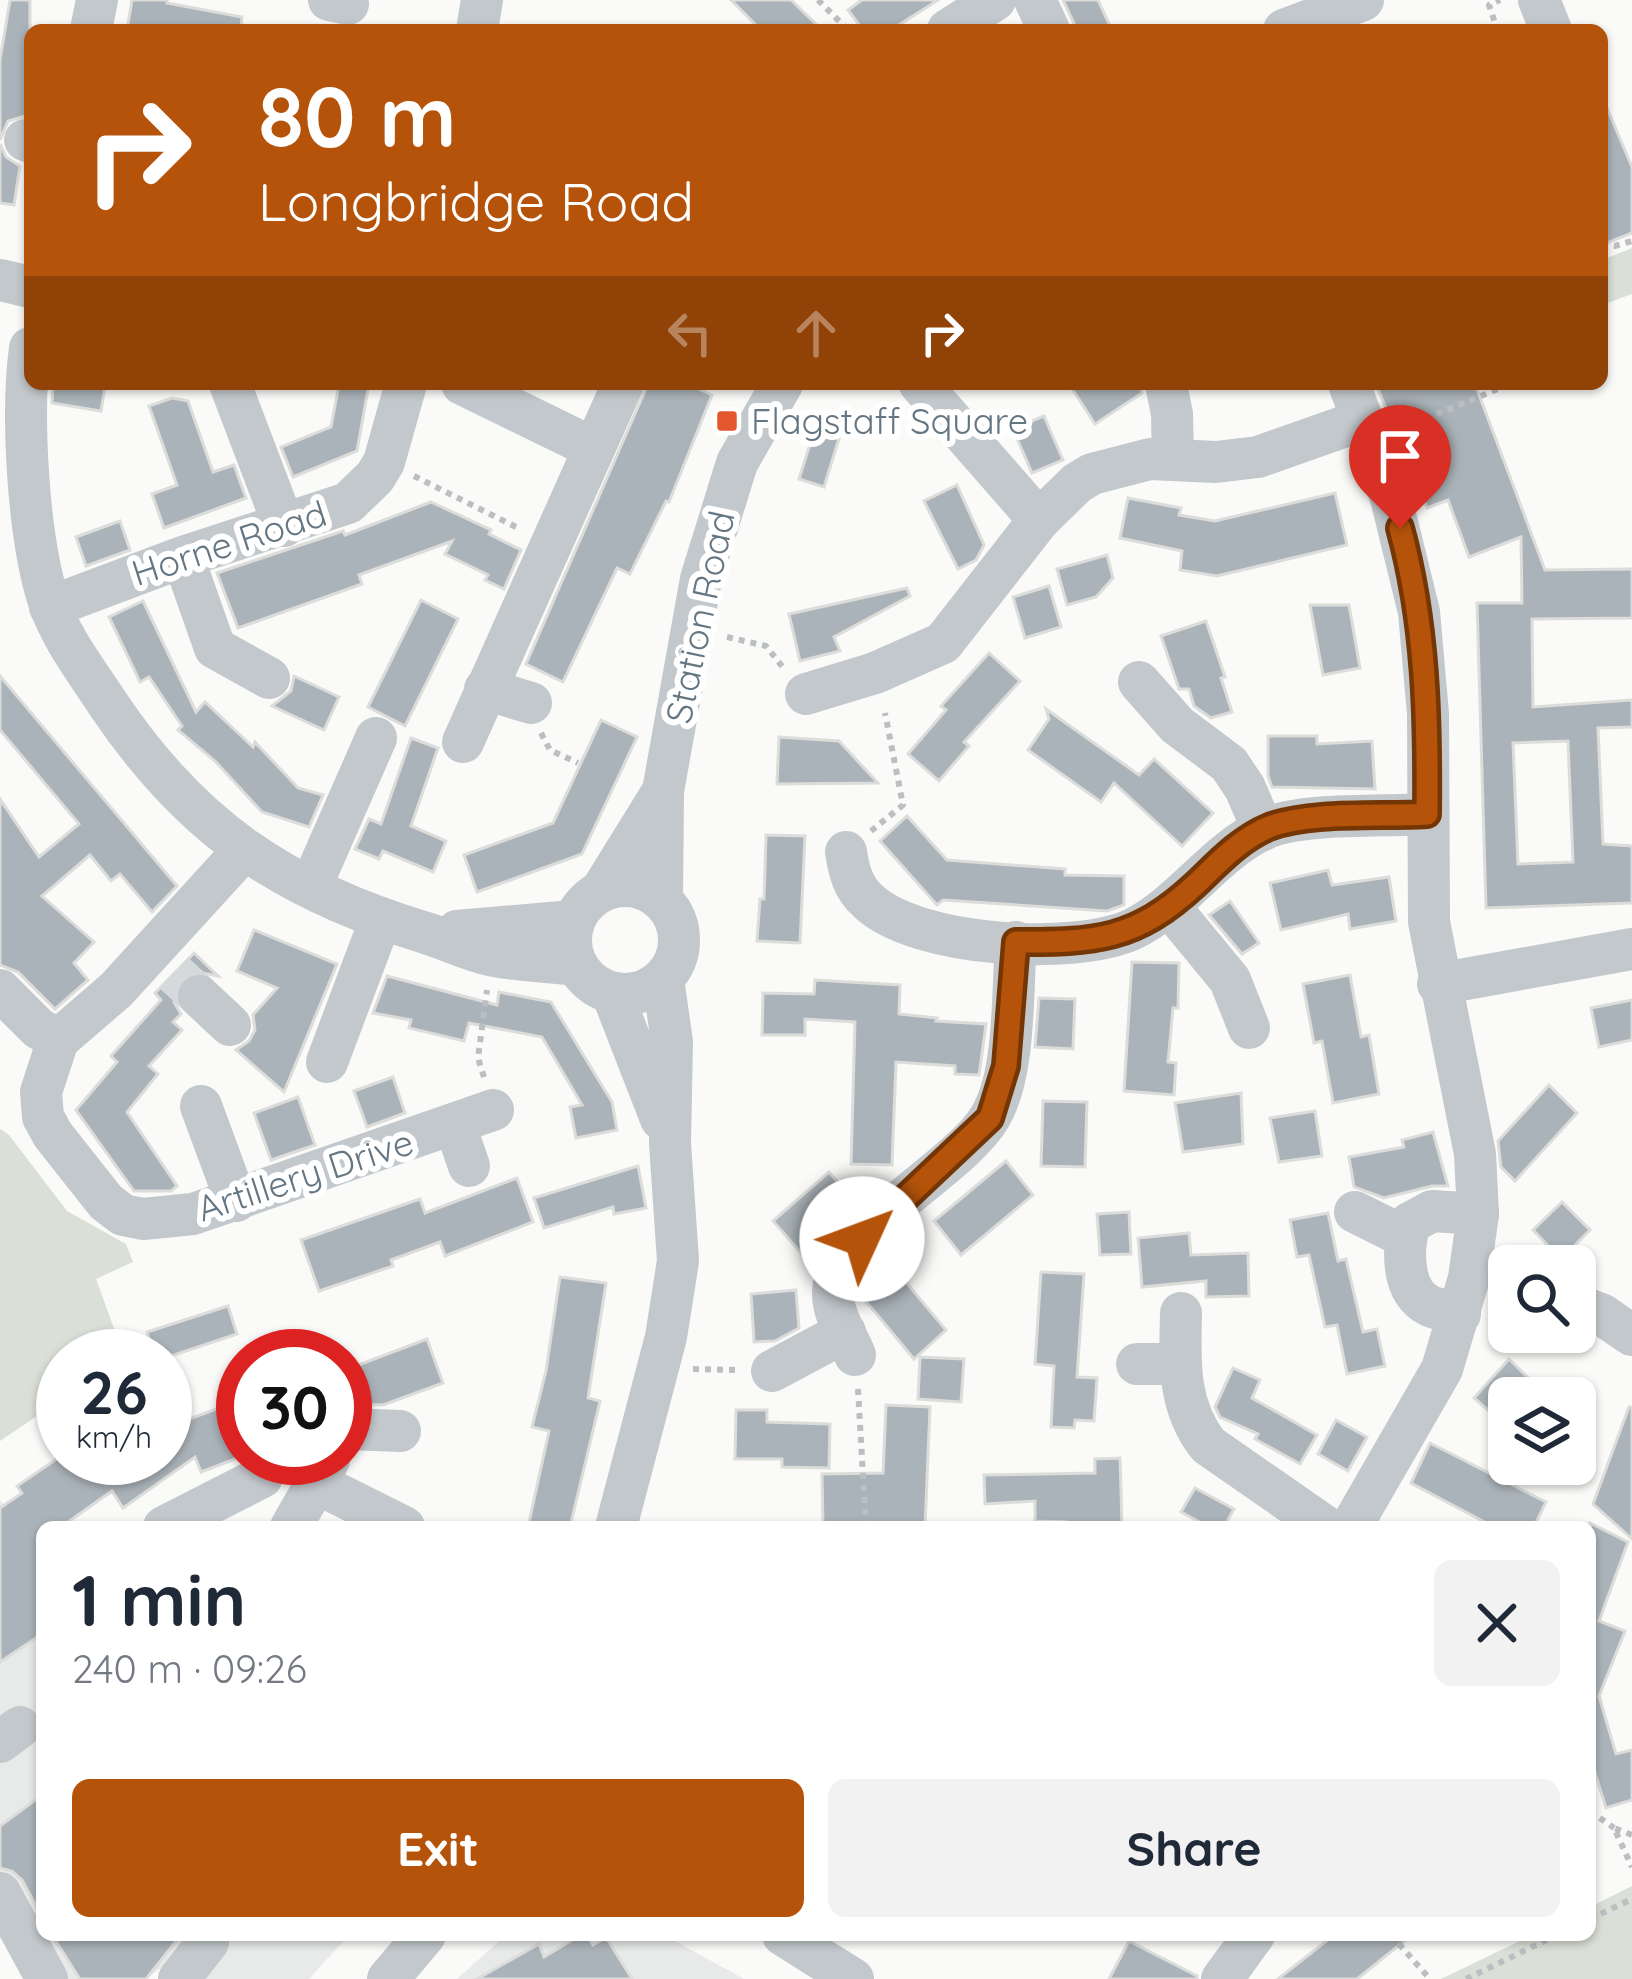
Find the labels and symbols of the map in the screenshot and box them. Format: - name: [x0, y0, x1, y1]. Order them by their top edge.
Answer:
- place label: Flagstaff Square: [751, 398, 1028, 443]
- pin: [1349, 405, 1451, 528]
- marker: Flagstaff Square: [714, 408, 740, 434]
- street label: Horne Road: [126, 490, 332, 595]
- street label: Station Road: [655, 507, 744, 727]
- street label: Artillery Drive: [191, 1118, 419, 1231]
- position arrow: [799, 1176, 925, 1302]
- speed limit sign: 30: [216, 1329, 372, 1485]

